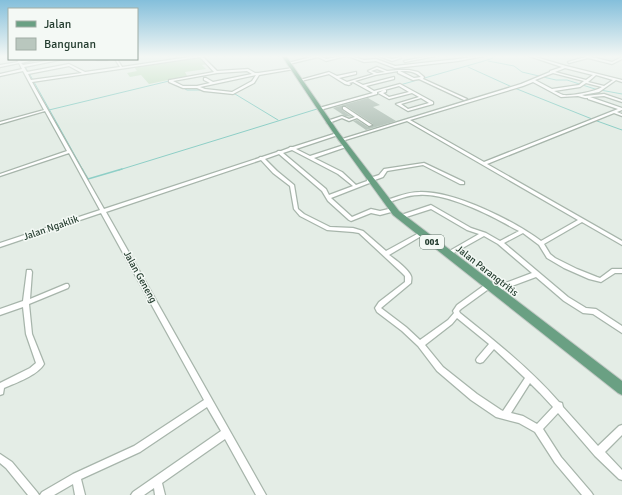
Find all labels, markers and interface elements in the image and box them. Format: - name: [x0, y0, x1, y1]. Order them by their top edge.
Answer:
- legend: [8, 8, 138, 60]
- text: Jalan: [44, 17, 71, 32]
- text: Bangunan: [44, 37, 96, 52]
- street label: Jalan Ngaklik: [22, 213, 80, 243]
- road number: 001: [420, 235, 444, 249]
- street label: Jalan Parangtritis: [454, 243, 521, 299]
- street label: Jalan Geneng: [121, 249, 159, 305]

